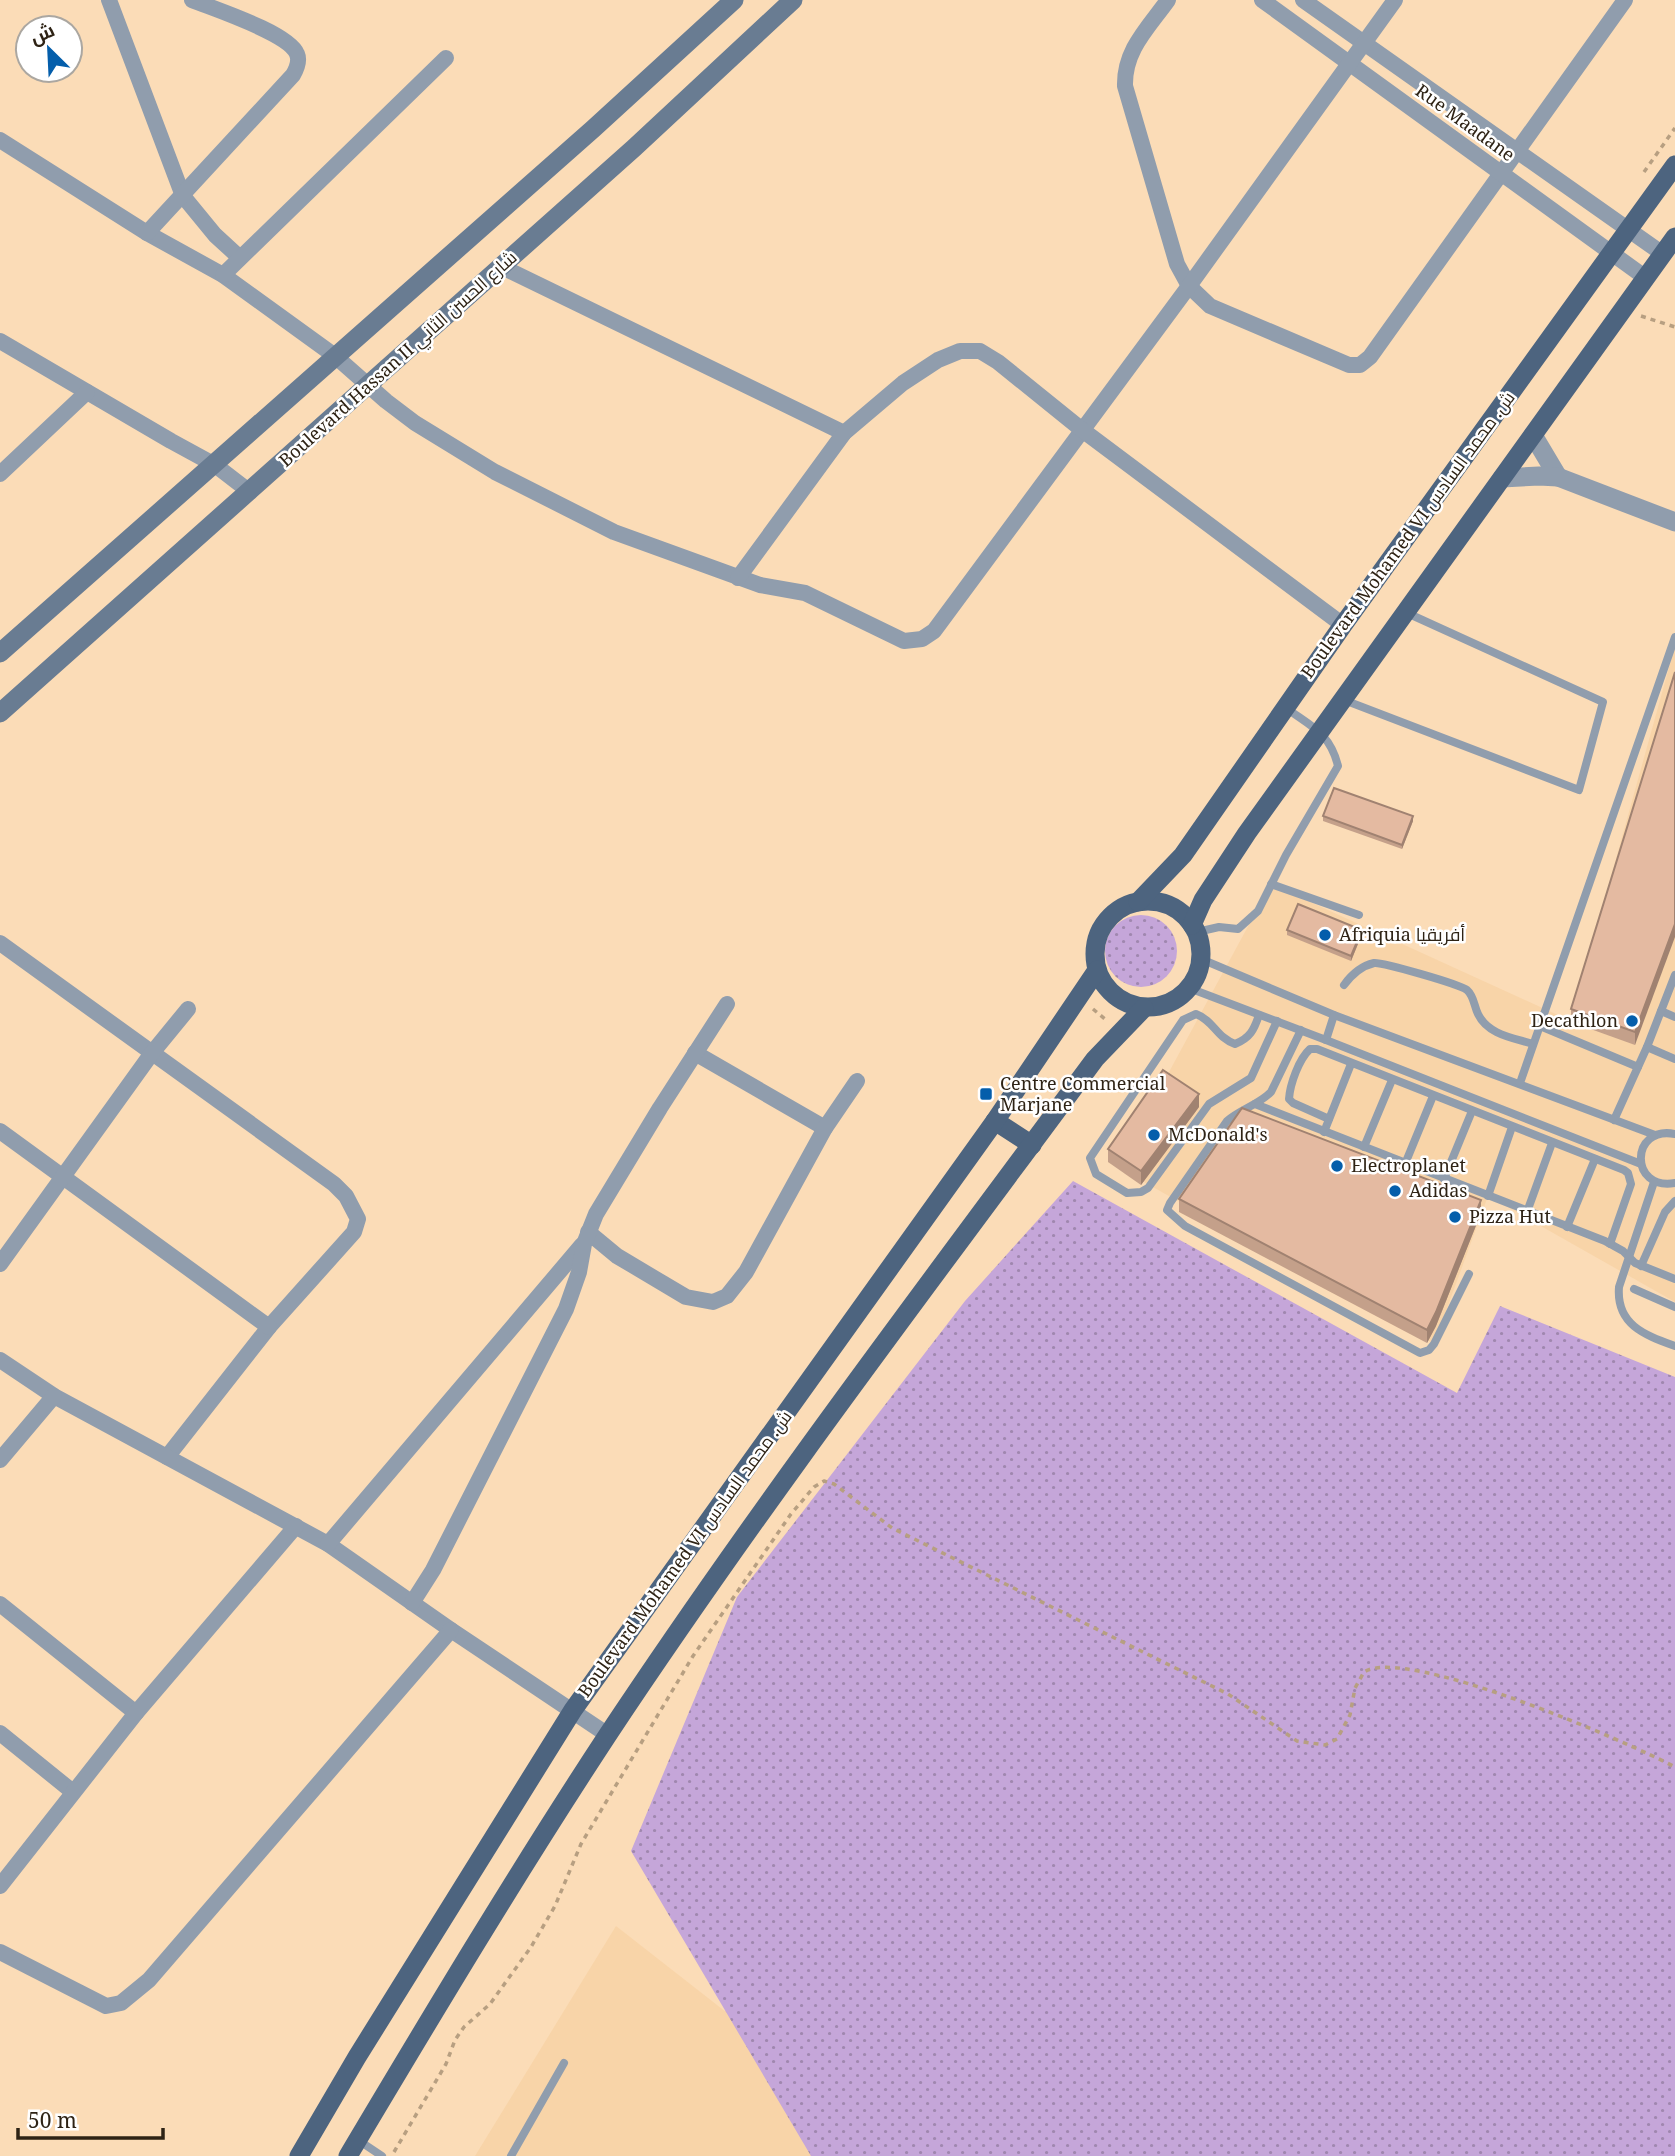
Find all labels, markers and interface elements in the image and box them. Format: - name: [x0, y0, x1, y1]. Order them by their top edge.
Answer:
- north arrow: [14, 14, 84, 84]
- text: ش: [26, 17, 59, 50]
- street label: Rue Maadane: [1411, 78, 1520, 166]
- street label: Boulevard Hassan II شارع الحسن الثاني: [273, 245, 523, 474]
- street label: Boulevard Mohamed VI ش. محمد السادس: [1295, 386, 1520, 683]
- place label: Afriquia أفريقيا: [1339, 922, 1465, 946]
- marker: Afriquia أفريقيا: [1317, 927, 1333, 943]
- place label: Decathlon: [1531, 1008, 1618, 1032]
- marker: Decathlon: [1624, 1013, 1640, 1029]
- place label: Centre Commercial Marjane: [1000, 1071, 1166, 1116]
- marker: Centre Commercial Marjane: [978, 1086, 994, 1102]
- place label: McDonald's: [1168, 1122, 1268, 1146]
- marker: McDonald's: [1146, 1127, 1162, 1143]
- place label: Electroplanet: [1351, 1153, 1466, 1177]
- marker: Electroplanet: [1329, 1158, 1345, 1174]
- place label: Adidas: [1409, 1178, 1467, 1202]
- marker: Adidas: [1387, 1183, 1403, 1199]
- place label: Pizza Hut: [1469, 1204, 1551, 1228]
- marker: Pizza Hut: [1447, 1209, 1463, 1225]
- street label: Boulevard Mohamed VI ش. محمد السادس: [572, 1405, 797, 1702]
- scale bar: [18, 2096, 163, 2140]
- text: 50 m: [28, 2106, 77, 2134]

